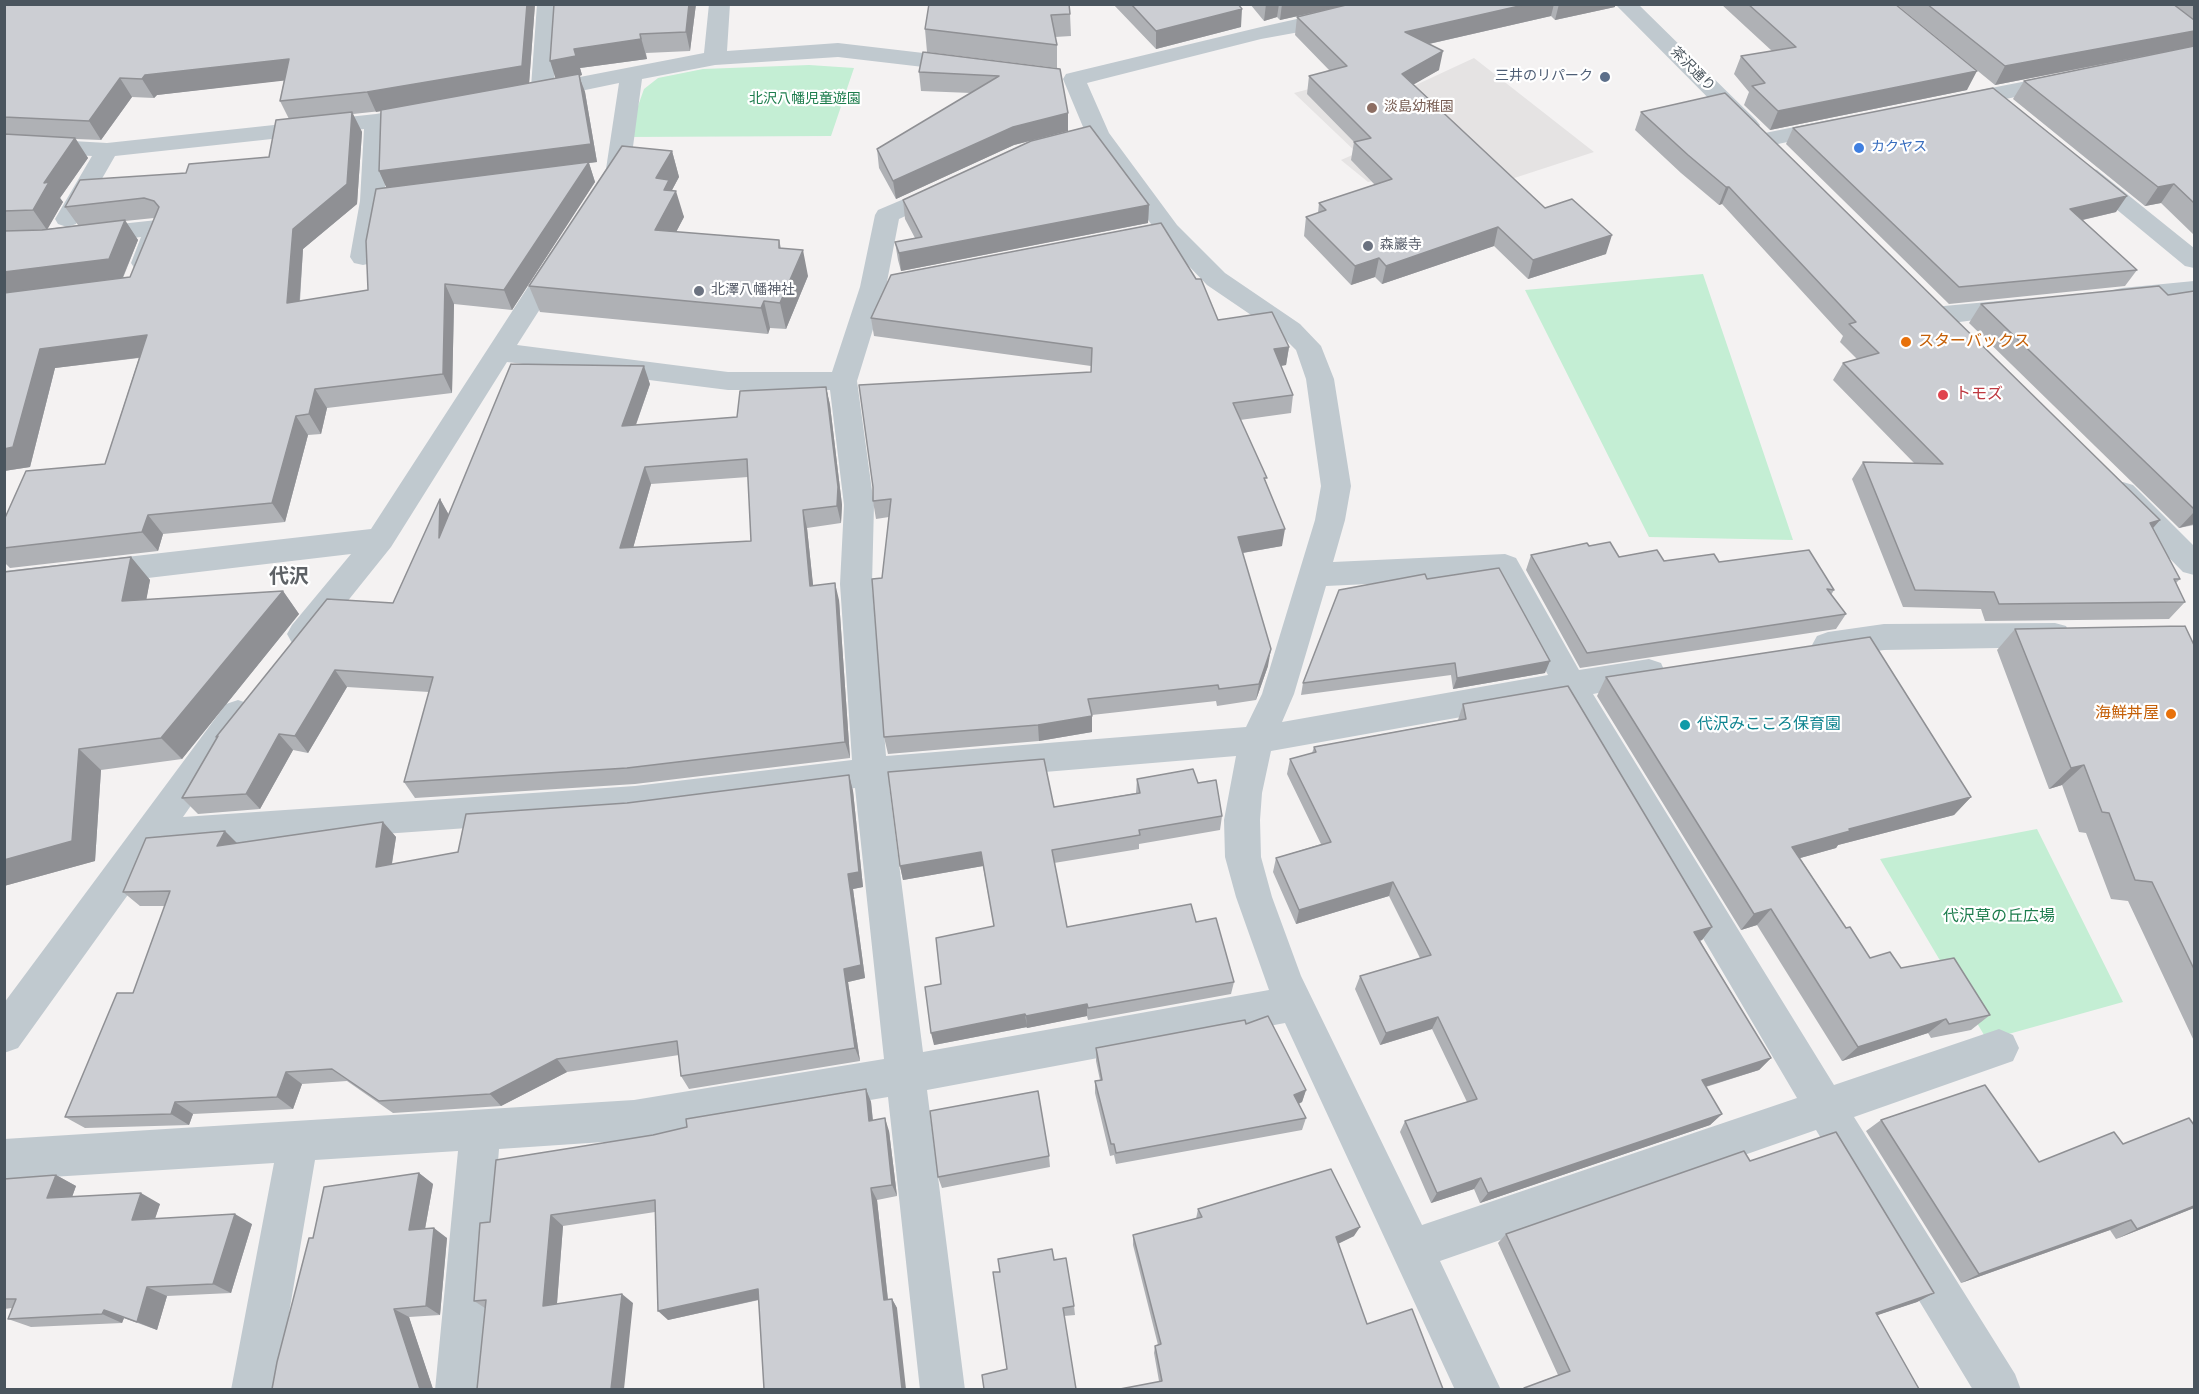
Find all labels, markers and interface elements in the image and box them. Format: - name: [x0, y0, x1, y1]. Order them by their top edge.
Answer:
- street label: 茶沢通り: [1666, 44, 1718, 96]
- place label: 三井のリパーク: [1495, 69, 1593, 85]
- marker: 三井のリパーク: [1598, 70, 1612, 84]
- park label: 北沢八幡児童遊園: [749, 92, 861, 108]
- place label: 淡島幼稚園: [1384, 100, 1454, 116]
- marker: 淡島幼稚園: [1365, 101, 1379, 115]
- place label: カクヤス: [1871, 140, 1927, 156]
- marker: カクヤス: [1852, 141, 1866, 155]
- place label: 森巖寺: [1380, 238, 1422, 254]
- marker: 森巖寺: [1361, 239, 1375, 253]
- place label: 北澤八幡神社: [711, 283, 795, 299]
- marker: 北澤八幡神社: [692, 284, 706, 298]
- place label: スターバックス: [1918, 332, 2030, 352]
- marker: スターバックス: [1899, 335, 1913, 349]
- place label: トモズ: [1955, 385, 2003, 405]
- marker: トモズ: [1936, 388, 1950, 402]
- district label: 代沢: [269, 567, 309, 591]
- place label: 海鮮丼屋: [2095, 704, 2159, 724]
- marker: 海鮮丼屋: [2164, 707, 2178, 721]
- place label: 代沢みこころ保育園: [1697, 715, 1841, 735]
- marker: 代沢みこころ保育園: [1678, 718, 1692, 732]
- park label: 代沢草の丘広場: [1943, 907, 2055, 927]

